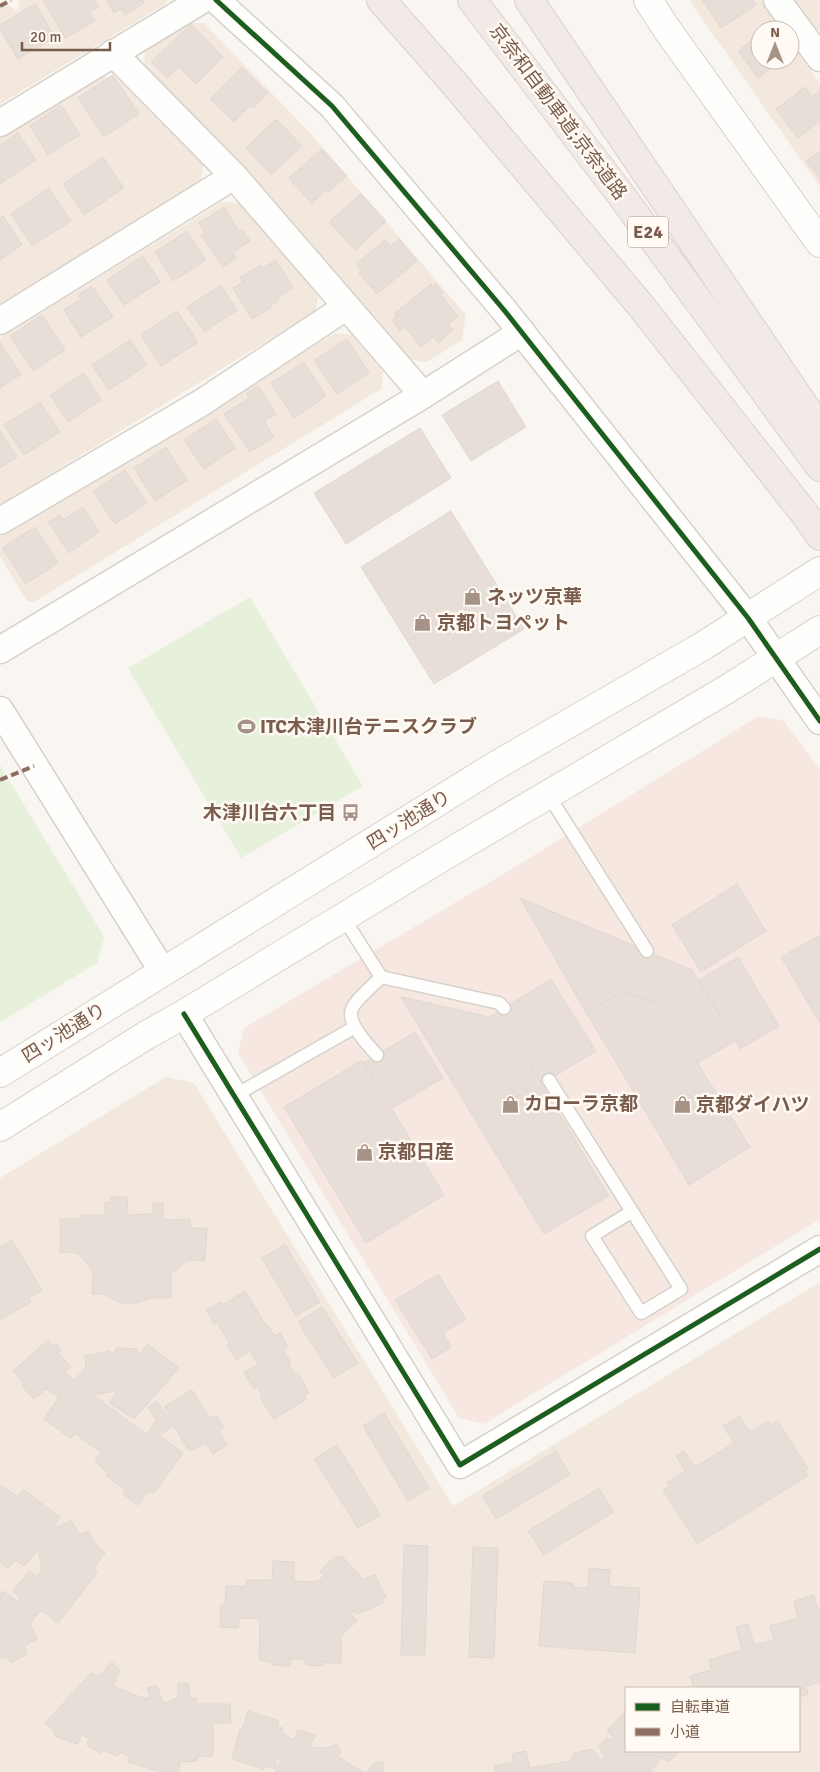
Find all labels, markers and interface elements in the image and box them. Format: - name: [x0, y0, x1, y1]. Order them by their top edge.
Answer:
- street label: 京奈和自動車道;京奈道路: [484, 19, 632, 205]
- scale bar: [22, 20, 110, 52]
- north arrow: [750, 20, 800, 70]
- text: N: [770, 24, 780, 41]
- text: 20 m: [30, 28, 61, 46]
- road number: E24: [628, 216, 668, 248]
- place label: ネッツ京華: [487, 585, 582, 609]
- shop icon: ネッツ京華: [463, 587, 483, 607]
- place label: 京都トヨペット: [437, 611, 570, 635]
- shop icon: 京都トヨペット: [413, 613, 433, 633]
- place label: ITC木津川台テニスクラブ: [260, 715, 477, 739]
- sports icon: ITC木津川台テニスクラブ: [236, 717, 256, 737]
- street label: 四ッ池通り: [362, 785, 456, 855]
- place label: 木津川台六丁目: [203, 801, 336, 825]
- bus stop icon: 木津川台六丁目: [340, 803, 360, 823]
- street label: 四ッ池通り: [17, 998, 111, 1068]
- place label: カローラ京都: [524, 1092, 638, 1116]
- place label: 京都ダイハツ: [696, 1093, 810, 1117]
- shop icon: カローラ京都: [500, 1094, 520, 1114]
- shop icon: 京都ダイハツ: [672, 1095, 692, 1115]
- place label: 京都日産: [378, 1140, 454, 1164]
- shop icon: 京都日産: [354, 1142, 374, 1162]
- legend: [625, 1687, 800, 1752]
- text: 自転車道: [670, 1698, 730, 1716]
- text: 小道: [670, 1723, 700, 1741]

